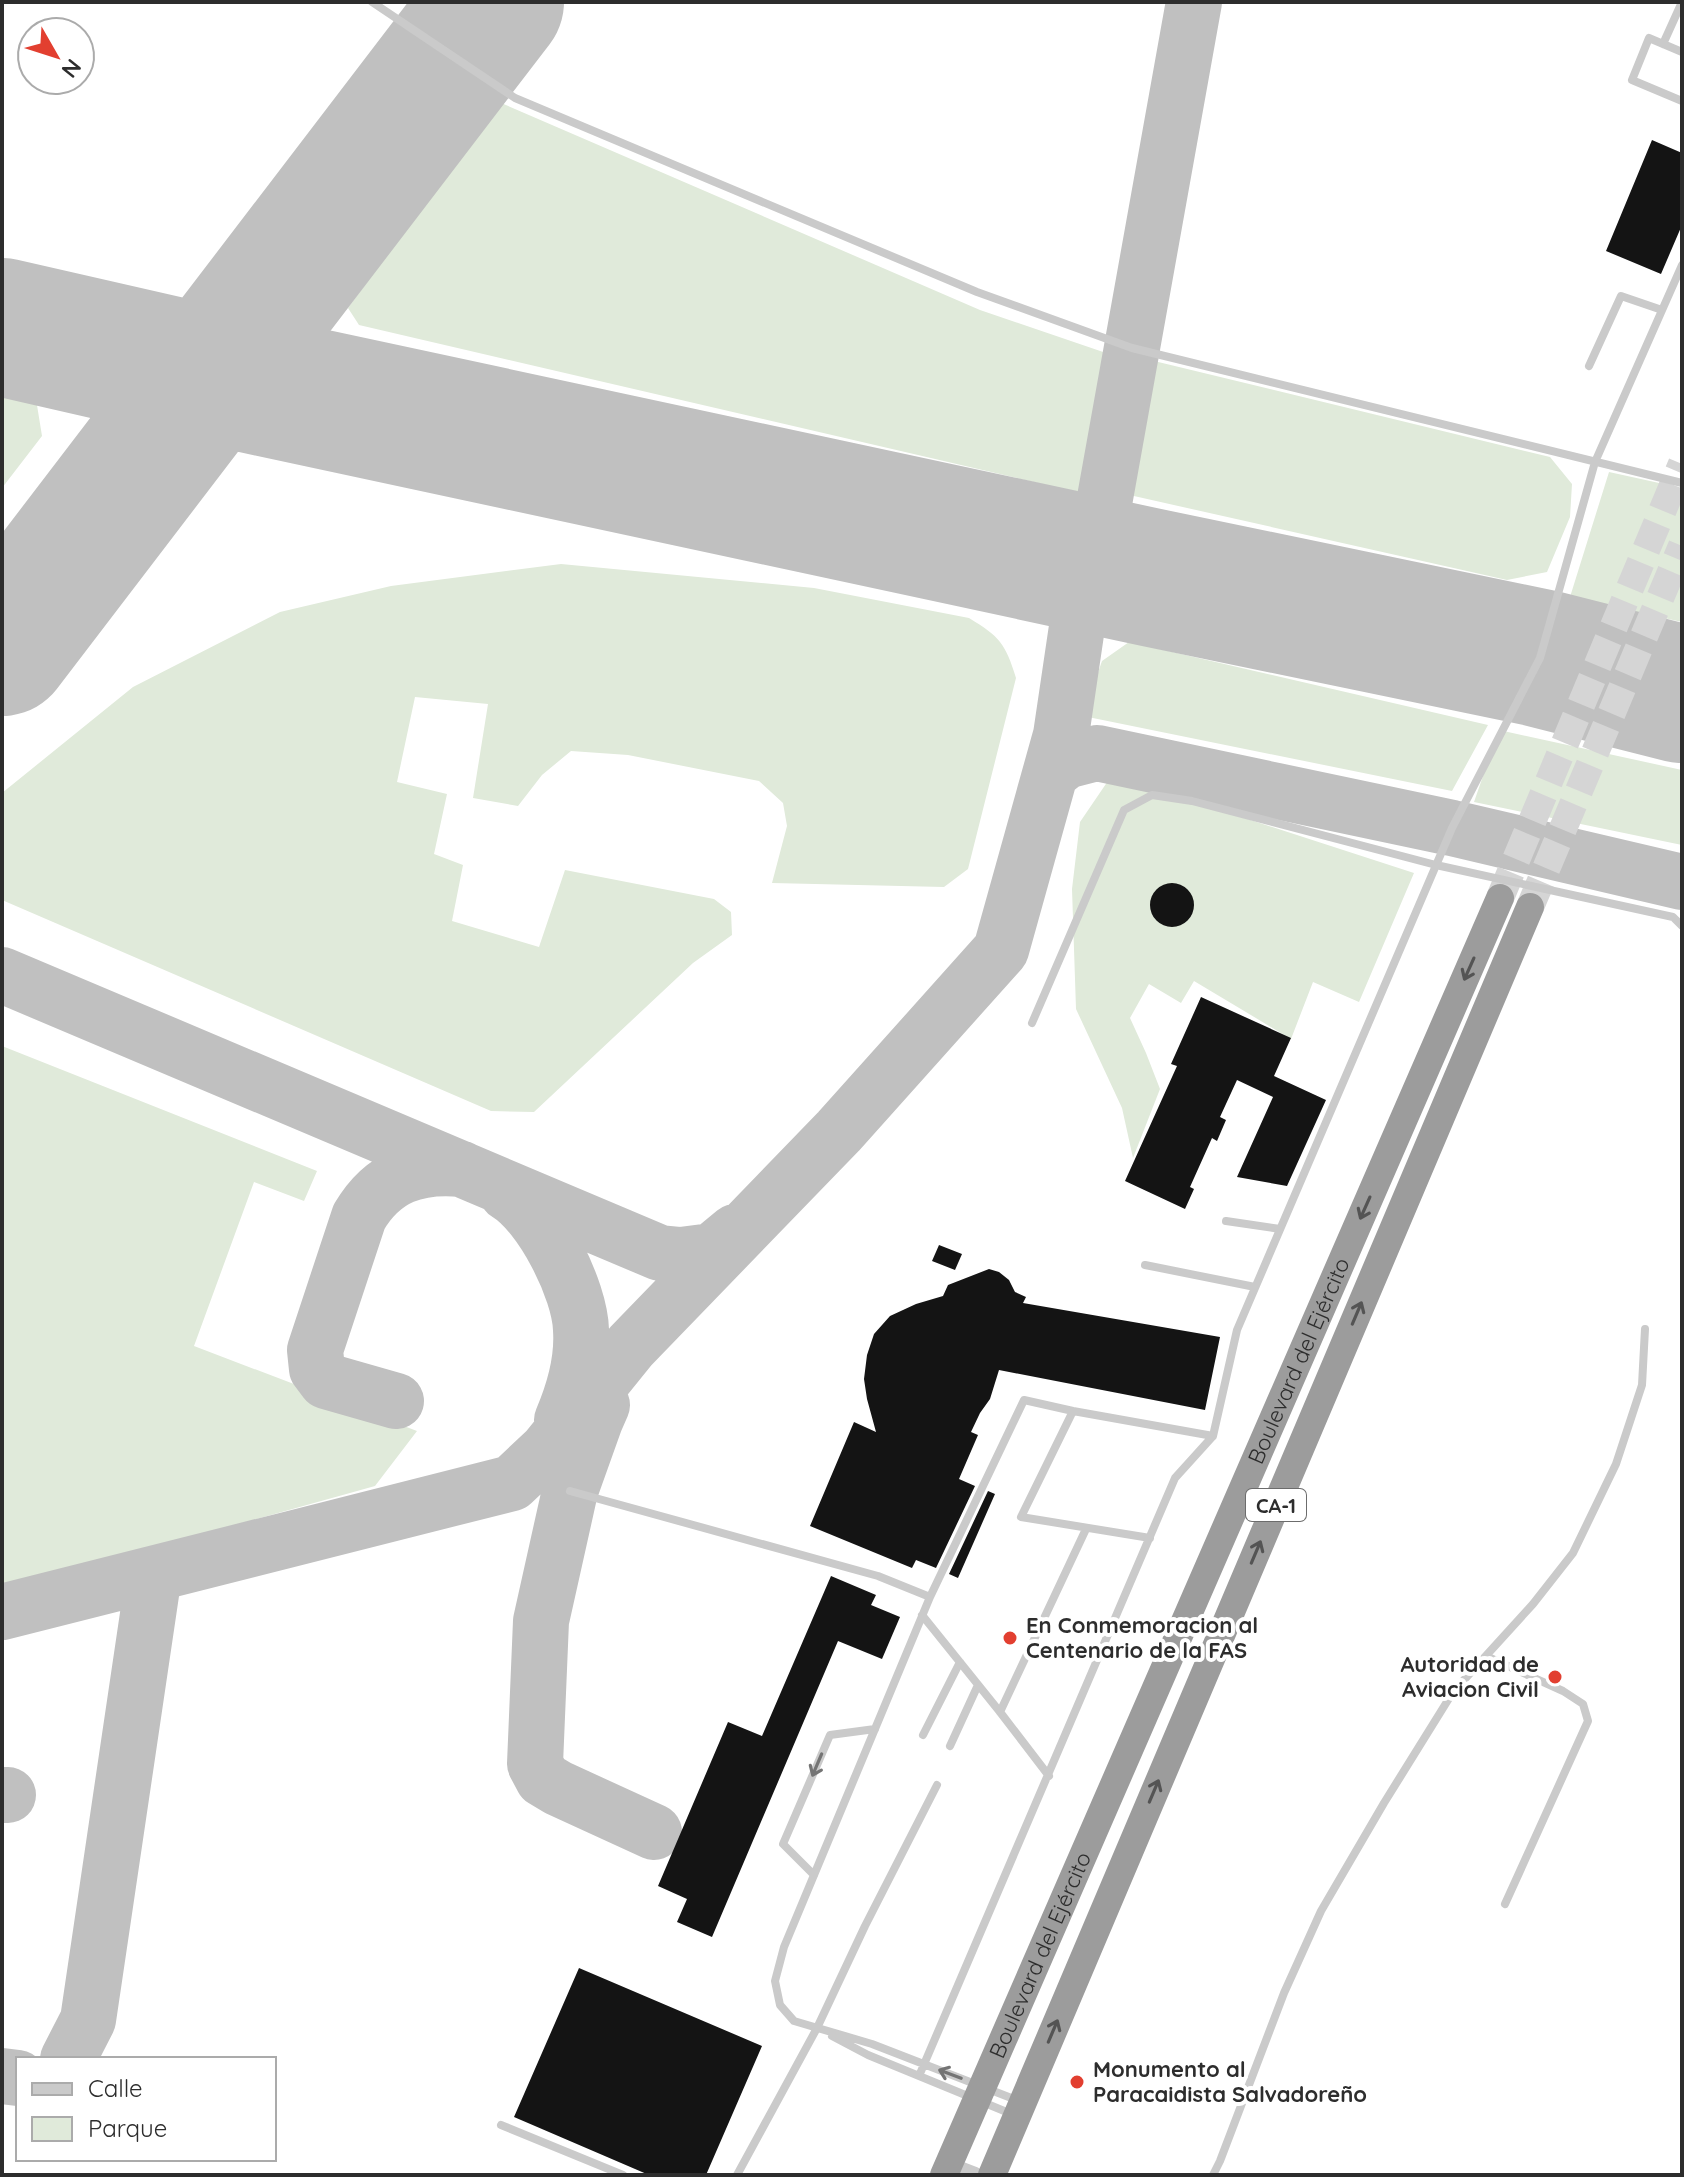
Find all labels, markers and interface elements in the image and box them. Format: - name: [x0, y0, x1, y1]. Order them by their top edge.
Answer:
- north arrow: [16, 16, 96, 96]
- text: N: [56, 53, 88, 84]
- one-way arrow: [1460, 956, 1475, 981]
- one-way arrow: [1357, 1195, 1372, 1219]
- street label: Boulevard del Ejército: [1241, 1253, 1356, 1468]
- one-way arrow: [1351, 1301, 1366, 1325]
- road number: CA-1: [1246, 1489, 1306, 1521]
- one-way arrow: [1249, 1540, 1264, 1565]
- place label: En Conmemoracion al Centenario de la FAS: [1026, 1611, 1258, 1664]
- marker: En Conmemoracion al Centenario de la FAS: [1001, 1629, 1019, 1647]
- place label: Autoridad de Aviacion Civil: [1400, 1650, 1539, 1703]
- marker: Autoridad de Aviacion Civil: [1546, 1668, 1564, 1686]
- one-way arrow: [808, 1752, 823, 1777]
- one-way arrow: [1148, 1779, 1163, 1804]
- street label: Boulevard del Ejército: [983, 1848, 1097, 2062]
- one-way arrow: [1046, 2019, 1061, 2044]
- place label: Monumento al Paracaidista Salvadoreño: [1093, 2055, 1367, 2108]
- legend: [16, 2057, 276, 2161]
- one-way arrow: [938, 2066, 963, 2080]
- text: Calle: [88, 2073, 143, 2103]
- marker: Monumento al Paracaidista Salvadoreño: [1068, 2073, 1086, 2091]
- text: Parque: [88, 2113, 167, 2143]

